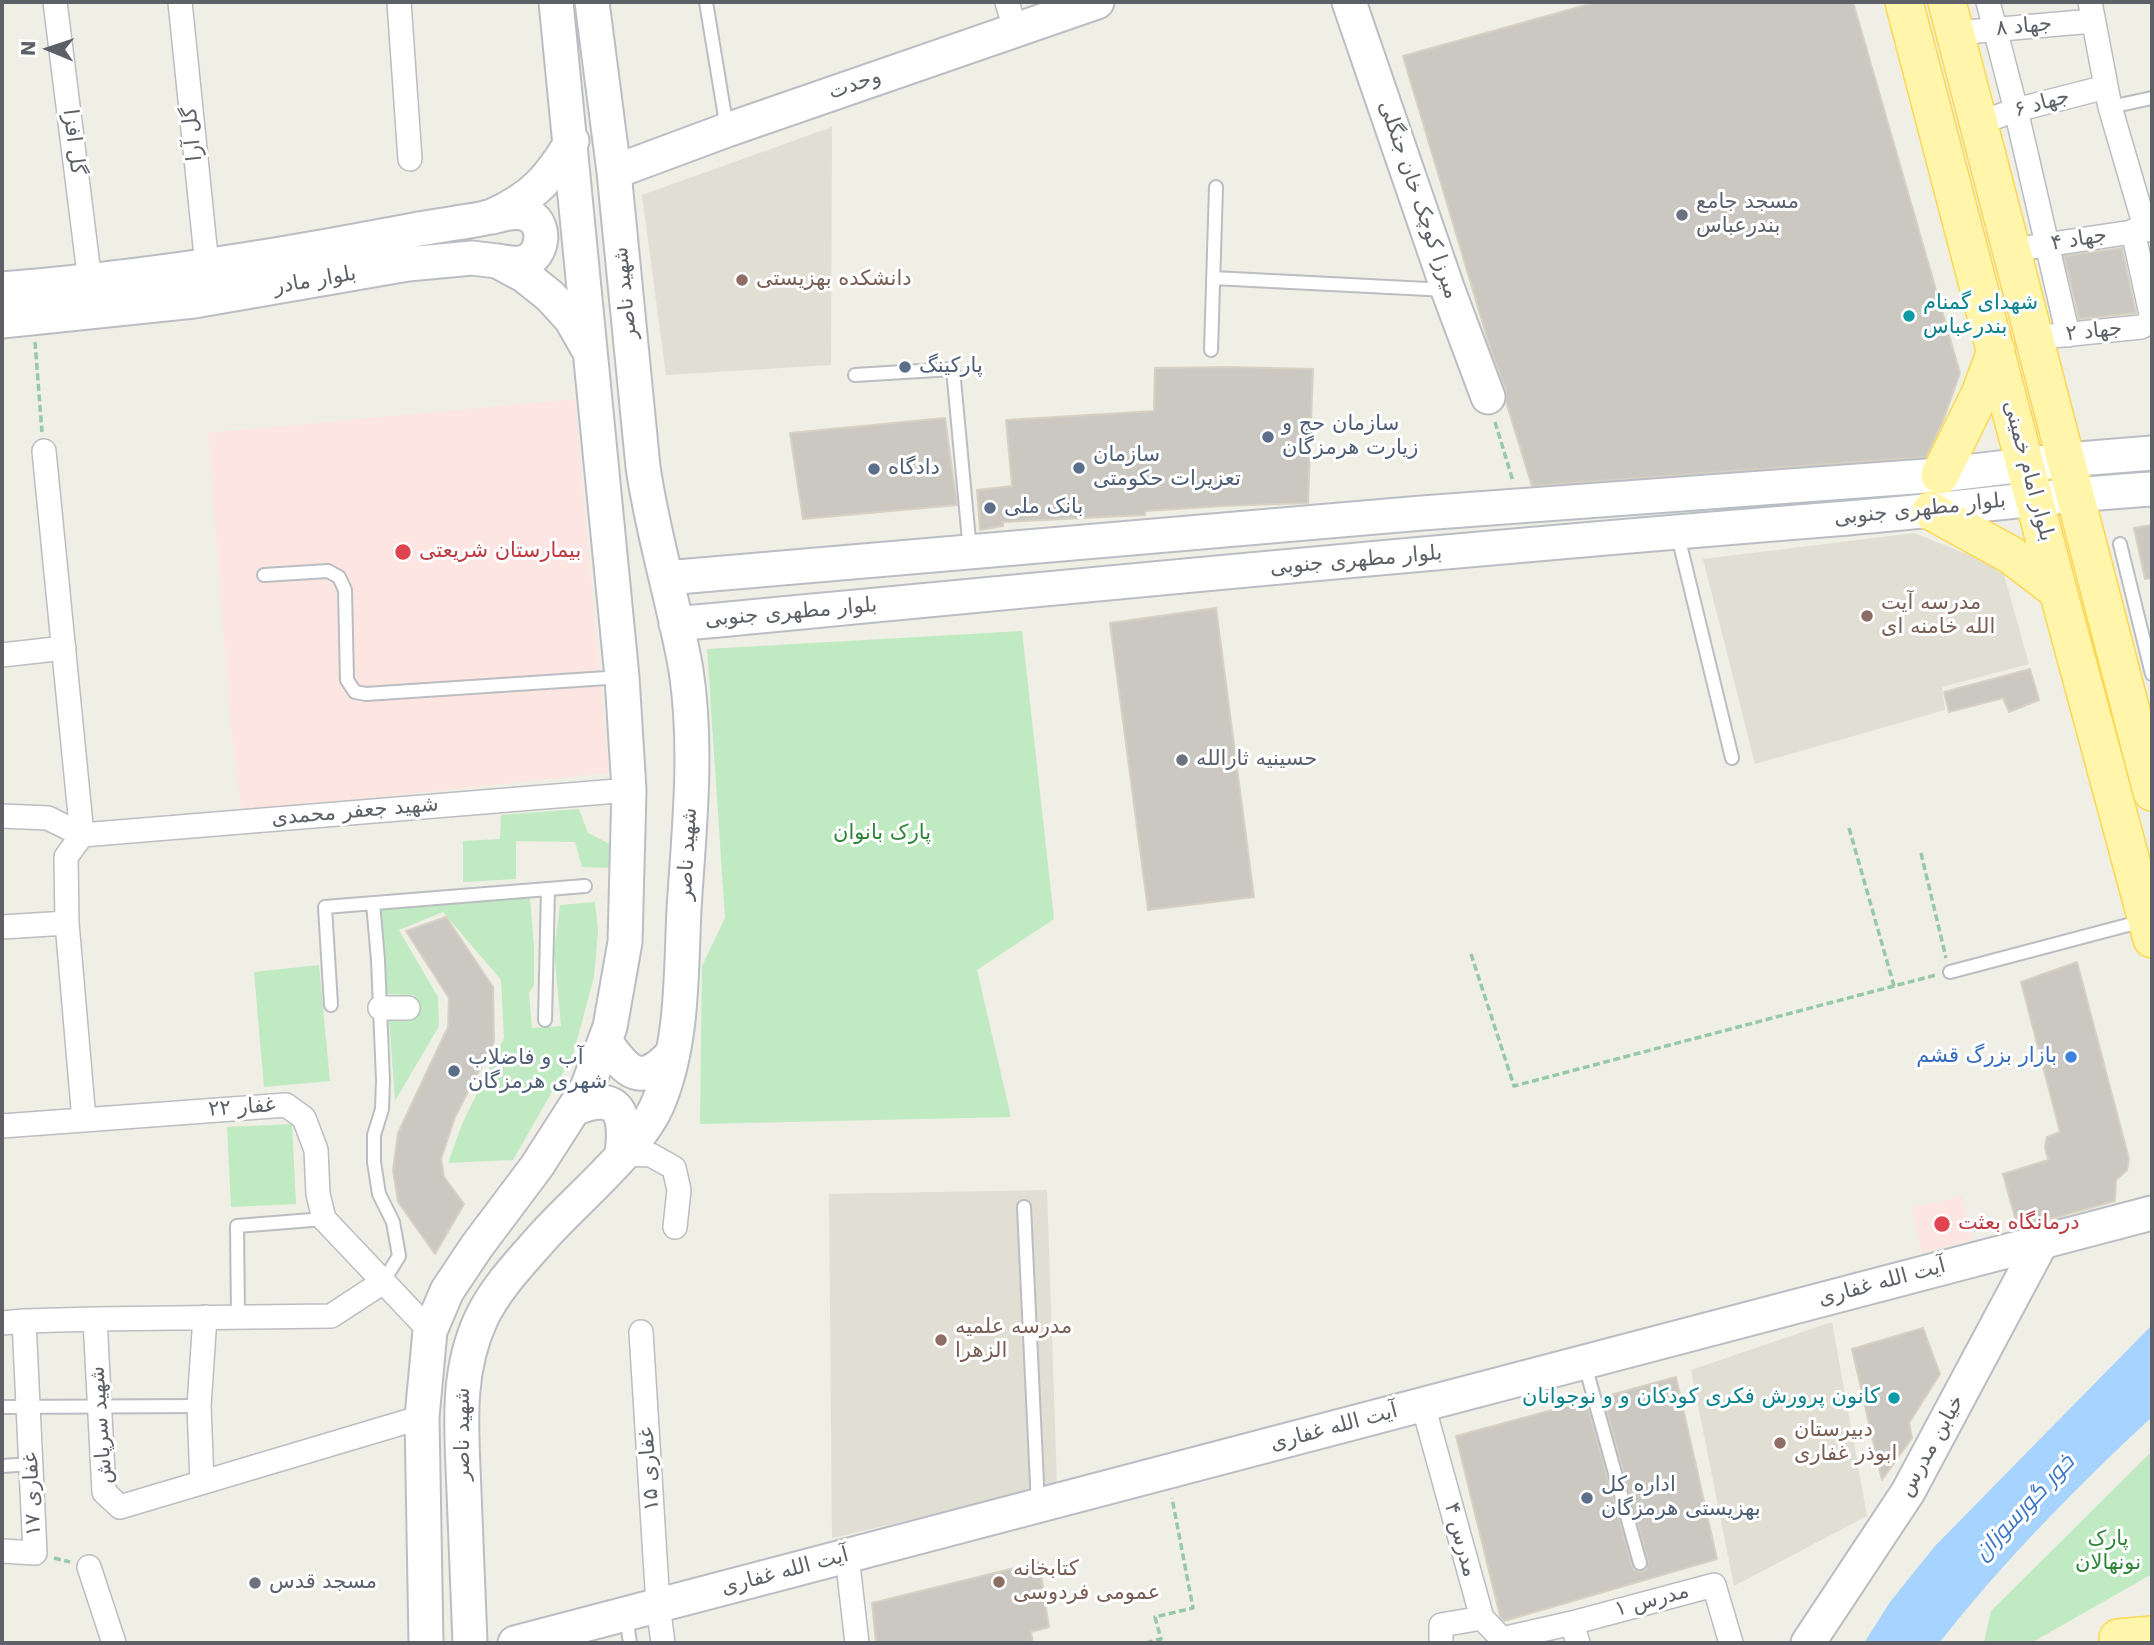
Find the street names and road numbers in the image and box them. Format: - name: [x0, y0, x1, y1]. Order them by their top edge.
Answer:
- street label: جهاد ۸: [1995, 12, 2053, 42]
- street label: وحدت: [825, 64, 885, 106]
- street label: جهاد ۶: [2012, 85, 2072, 123]
- street label: میرزا کوچک خان جنگلی: [1372, 98, 1464, 302]
- street label: گل آرا: [178, 106, 208, 162]
- street label: گل افزا: [56, 108, 90, 176]
- street label: جهاد ۴: [2049, 223, 2109, 257]
- street label: شهید ناصر: [609, 245, 643, 341]
- street label: بلوار مادر: [272, 261, 358, 301]
- street label: جهاد ۲: [2065, 317, 2123, 347]
- street label: بلوار امام خمینی: [1997, 398, 2059, 544]
- street label: بلوار مطهری جنوبی: [1833, 488, 2007, 532]
- street label: بلوار مطهری جنوبی: [1269, 541, 1443, 581]
- street label: بلوار مطهری جنوبی: [704, 593, 878, 633]
- street label: شهید جعفر محمدی: [270, 792, 440, 832]
- street label: شهید ناصر: [673, 807, 703, 901]
- street label: غفار ۲۲: [208, 1093, 276, 1123]
- street label: آیت الله غفاری: [1816, 1254, 1948, 1312]
- street label: شهید سرپاش: [85, 1365, 119, 1485]
- street label: شهید ناصر: [451, 1388, 477, 1480]
- street label: خیابن مدرس: [1894, 1391, 1970, 1501]
- street label: آیت الله غفاری: [1268, 1399, 1400, 1457]
- street label: غفاری ۱۵: [635, 1426, 665, 1512]
- street label: غفاری ۱۷: [19, 1452, 47, 1536]
- street label: مدرس ۴: [1438, 1500, 1482, 1580]
- street label: آیت الله غفاری: [719, 1543, 851, 1601]
- street label: مدرس ۱: [1612, 1579, 1692, 1623]

